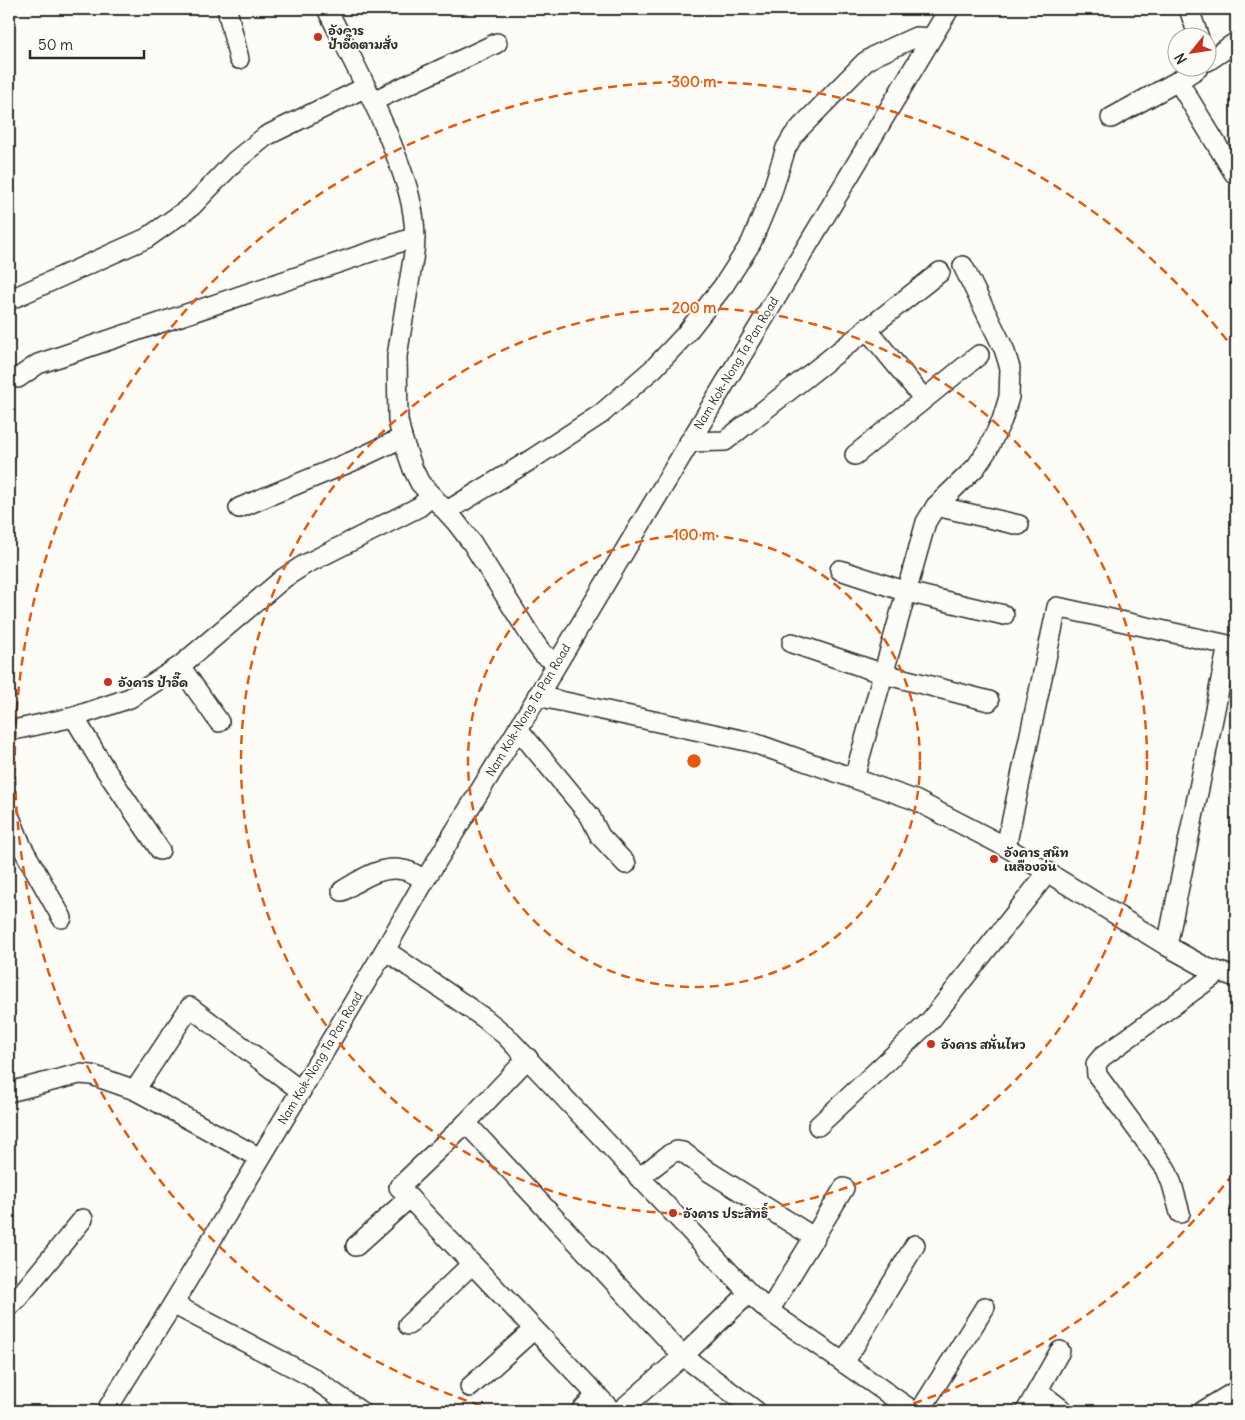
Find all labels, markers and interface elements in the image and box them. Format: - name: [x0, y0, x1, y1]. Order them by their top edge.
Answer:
- place label: อังคาร ป้าอี๊ดตามสั่ง: [328, 23, 398, 52]
- scale bar: [30, 28, 144, 60]
- north arrow: [1168, 28, 1218, 78]
- marker: อังคาร ป้าอี๊ดตามสั่ง: [312, 31, 324, 43]
- text: 50 m: [38, 35, 73, 54]
- text: N: [1171, 50, 1191, 67]
- text: 300 m: [672, 72, 717, 91]
- street label: Nam Kok-Nong Ta Pan Road: [690, 294, 782, 432]
- text: 200 m: [672, 298, 716, 317]
- text: 100 m: [673, 525, 715, 544]
- street label: Nam Kok-Nong Ta Pan Road: [482, 641, 574, 779]
- place label: อังคาร ป้าอี๊ด: [118, 672, 188, 690]
- marker: อังคาร ป้าอี๊ด: [102, 676, 114, 688]
- centre of rings: [685, 752, 703, 770]
- place label: อังคาร สนิท เหลืองอ่น: [1004, 845, 1069, 874]
- marker: อังคาร สนิท เหลืองอ่น: [988, 853, 1000, 865]
- street label: Nam Kok-Nong Ta Pan Road: [274, 989, 366, 1127]
- place label: อังคาร สนั่นไหว: [941, 1034, 1025, 1052]
- marker: อังคาร สนั่นไหว: [925, 1038, 937, 1050]
- place label: อังคาร ประสิทธิ์: [683, 1202, 769, 1221]
- marker: อังคาร ประสิทธิ์: [667, 1207, 679, 1219]

